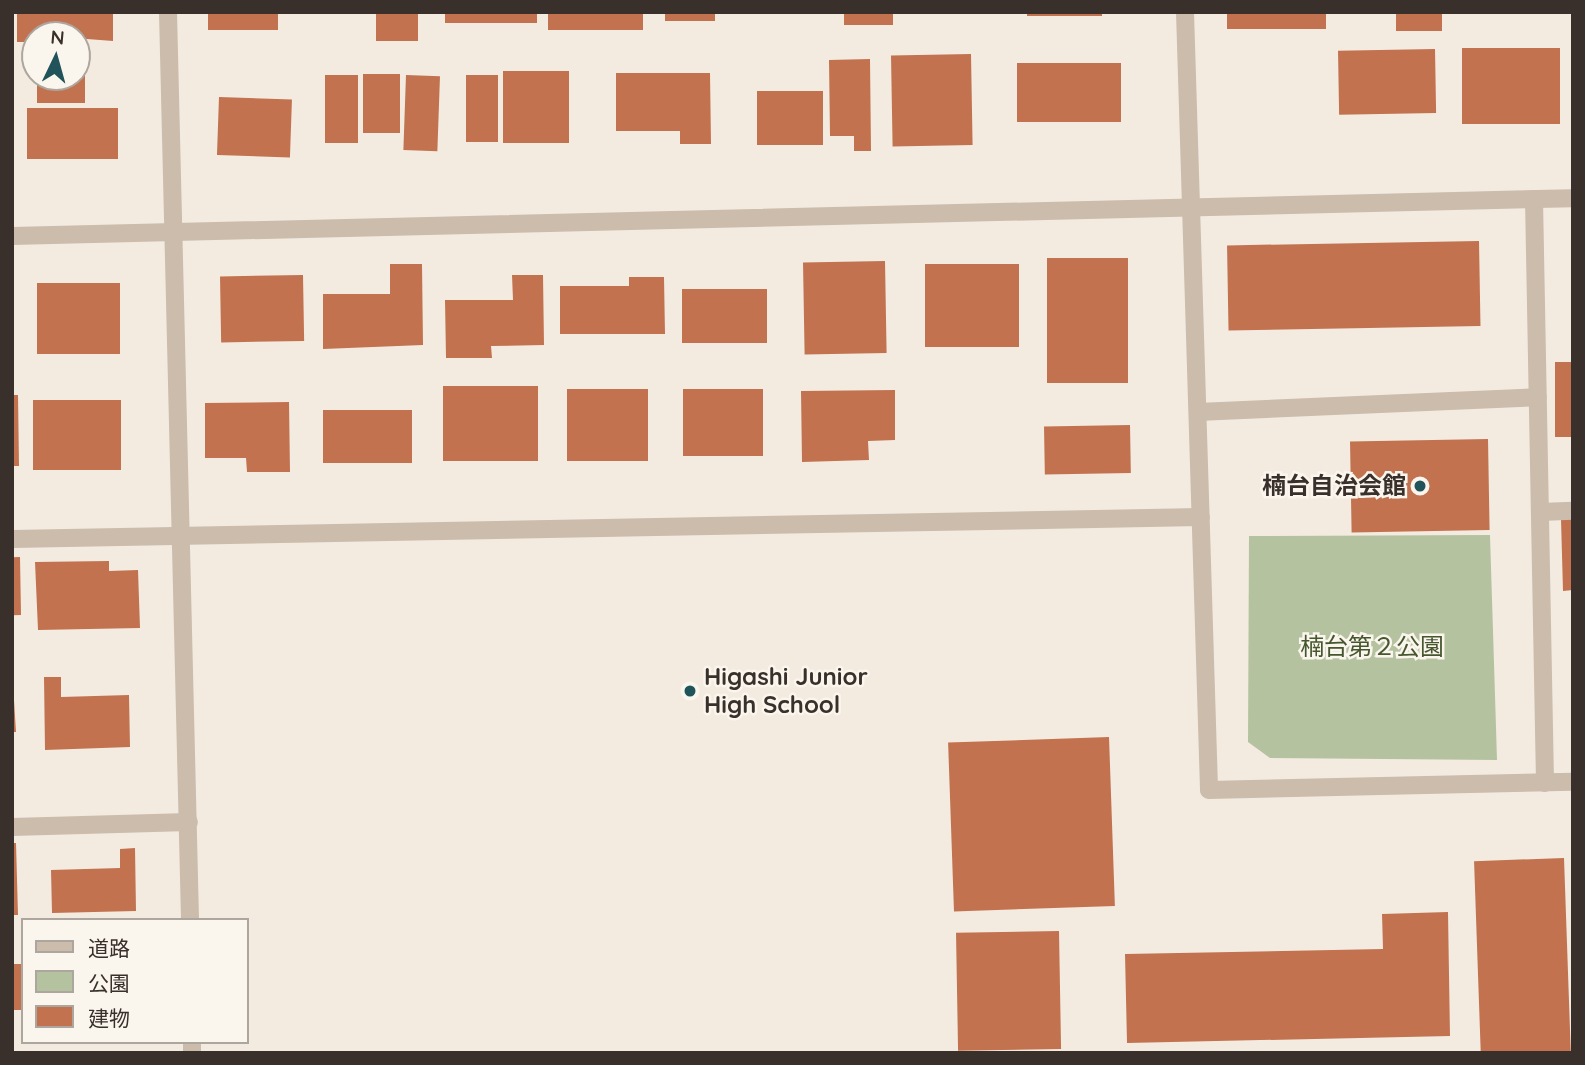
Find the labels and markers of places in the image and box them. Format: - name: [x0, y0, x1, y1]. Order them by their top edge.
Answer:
- place label: 楠台自治会館: [1262, 472, 1406, 500]
- marker: 楠台自治会館: [1412, 478, 1428, 494]
- place label: Higashi Junior High School: [704, 663, 868, 719]
- marker: Higashi Junior High School: [682, 683, 698, 699]

